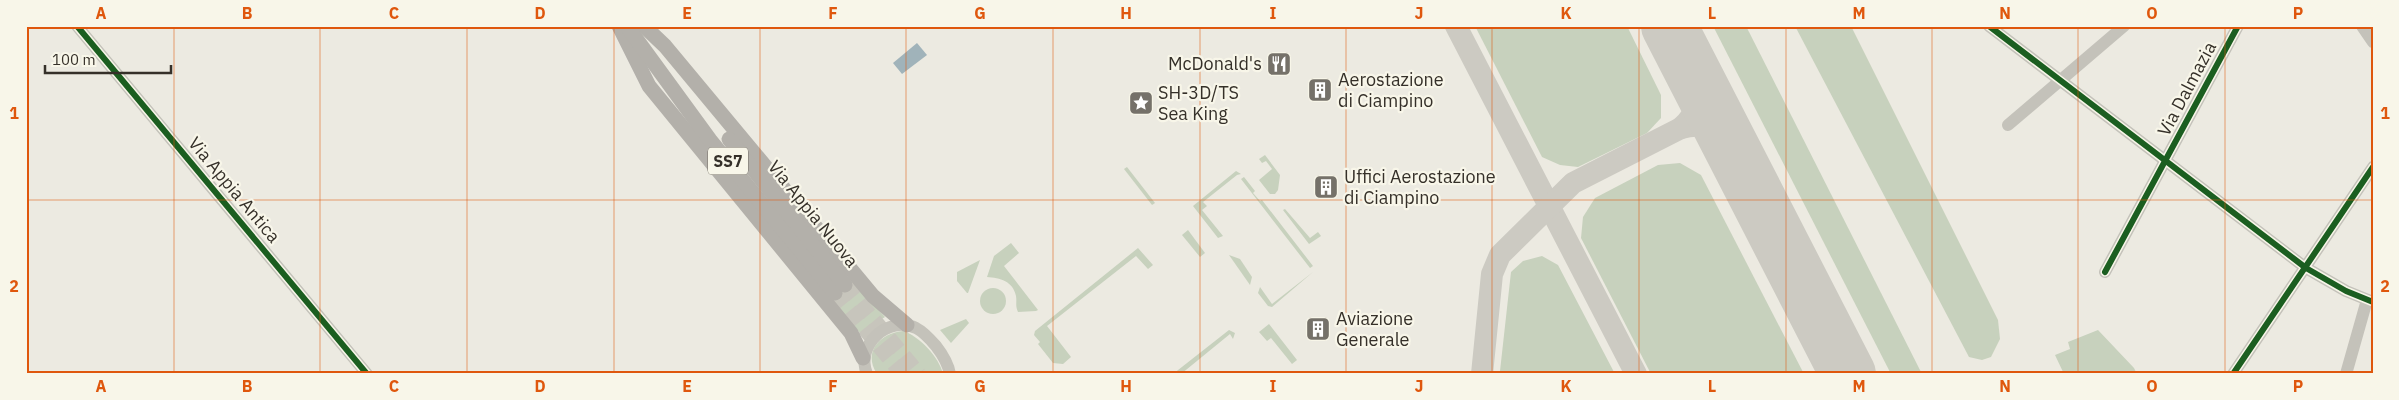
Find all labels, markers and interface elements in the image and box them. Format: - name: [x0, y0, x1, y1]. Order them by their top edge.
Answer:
- text: A: [96, 3, 107, 23]
- text: B: [242, 3, 253, 23]
- text: C: [389, 3, 399, 23]
- text: D: [534, 3, 546, 23]
- text: E: [682, 3, 692, 23]
- text: F: [828, 3, 838, 23]
- text: G: [974, 3, 986, 23]
- text: H: [1120, 3, 1132, 23]
- text: I: [1270, 3, 1277, 23]
- text: J: [1415, 3, 1423, 23]
- text: K: [1560, 3, 1572, 23]
- text: L: [1708, 3, 1716, 23]
- text: M: [1852, 3, 1866, 23]
- text: N: [1999, 3, 2011, 23]
- text: O: [2146, 3, 2158, 23]
- text: P: [2293, 3, 2303, 23]
- street label: Via Dalmazia: [2152, 37, 2221, 140]
- scale bar: [45, 42, 171, 74]
- text: 100 m: [52, 50, 96, 69]
- restaurant icon: McDonald's: [1266, 51, 1292, 77]
- place label: McDonald's: [1168, 52, 1262, 75]
- place label: Aerostazione di Ciampino: [1338, 68, 1444, 112]
- building icon: Aerostazione di Ciampino: [1307, 77, 1333, 103]
- place label: SH-3D/TS Sea King: [1158, 81, 1239, 125]
- place icon: SH-3D/TS Sea King: [1128, 90, 1154, 116]
- text: 1: [9, 103, 19, 123]
- text: 1: [2380, 103, 2390, 123]
- street label: Via Appia Antica: [183, 132, 286, 248]
- road number: SS7: [708, 148, 748, 175]
- street label: Via Appia Nuova: [763, 155, 864, 272]
- place label: Uffici Aerostazione di Ciampino: [1344, 165, 1496, 209]
- building icon: Uffici Aerostazione di Ciampino: [1313, 174, 1339, 200]
- text: 2: [9, 276, 19, 296]
- text: 2: [2380, 276, 2390, 296]
- place label: Aviazione Generale: [1336, 307, 1413, 351]
- building icon: Aviazione Generale: [1305, 316, 1331, 342]
- text: A: [96, 376, 107, 396]
- text: B: [242, 376, 253, 396]
- text: C: [389, 376, 399, 396]
- text: D: [534, 376, 546, 396]
- text: E: [682, 376, 692, 396]
- text: F: [828, 376, 838, 396]
- text: G: [974, 376, 986, 396]
- text: H: [1120, 376, 1132, 396]
- text: I: [1270, 376, 1277, 396]
- text: J: [1415, 376, 1423, 396]
- text: K: [1560, 376, 1572, 396]
- text: L: [1708, 376, 1716, 396]
- text: M: [1852, 376, 1866, 396]
- text: N: [1999, 376, 2011, 396]
- text: O: [2146, 376, 2158, 396]
- text: P: [2293, 376, 2303, 396]

